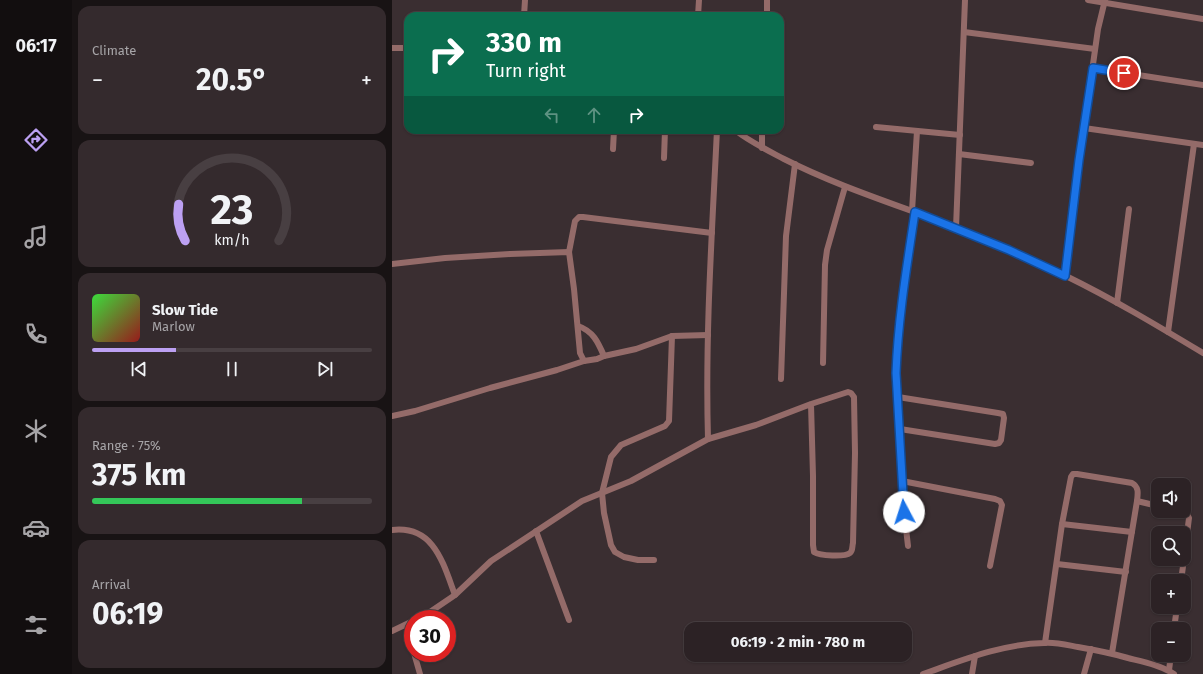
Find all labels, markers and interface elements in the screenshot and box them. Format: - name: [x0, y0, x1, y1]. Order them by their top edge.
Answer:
- text: 330 m: [486, 26, 562, 59]
- icon: right: [420, 28, 472, 80]
- text: 06:17: [15, 35, 57, 57]
- text: Climate: [92, 43, 136, 58]
- pin: [1107, 56, 1141, 90]
- text: Turn right: [486, 60, 566, 82]
- text: 20.5°: [196, 62, 268, 98]
- icon: arrive: [1113, 62, 1135, 84]
- text: −: [92, 67, 103, 94]
- text: +: [361, 67, 372, 94]
- icon: left: [541, 104, 563, 126]
- icon: ahead: [583, 104, 605, 126]
- icon: right: [625, 104, 647, 126]
- icon: directions: [22, 126, 50, 154]
- text: 23: [211, 185, 253, 235]
- icon: music: [22, 223, 50, 251]
- text: km/h: [214, 232, 250, 249]
- text: Slow Tide: [152, 301, 218, 319]
- text: Marlow: [152, 319, 195, 334]
- icon: phone: [22, 320, 50, 348]
- icon: previous: [128, 358, 150, 380]
- icon: pause: [221, 358, 243, 380]
- icon: next: [314, 358, 336, 380]
- icon: climate: [22, 417, 50, 445]
- text: Range · 75%: [92, 438, 161, 453]
- text: 375 km: [92, 457, 186, 493]
- map controls: [1151, 478, 1191, 662]
- button: sound: [1151, 478, 1191, 518]
- position arrow: [883, 491, 925, 533]
- icon: car: [22, 514, 50, 542]
- button: search: [1151, 526, 1191, 566]
- button: +: [1151, 574, 1191, 614]
- text: Arrival: [92, 577, 130, 592]
- text: 06:19: [92, 596, 163, 632]
- speed limit sign: 30: [404, 610, 456, 662]
- icon: filters: [22, 611, 50, 639]
- button: −: [1151, 622, 1191, 662]
- text: 06:19 · 2 min · 780 m: [731, 633, 865, 651]

